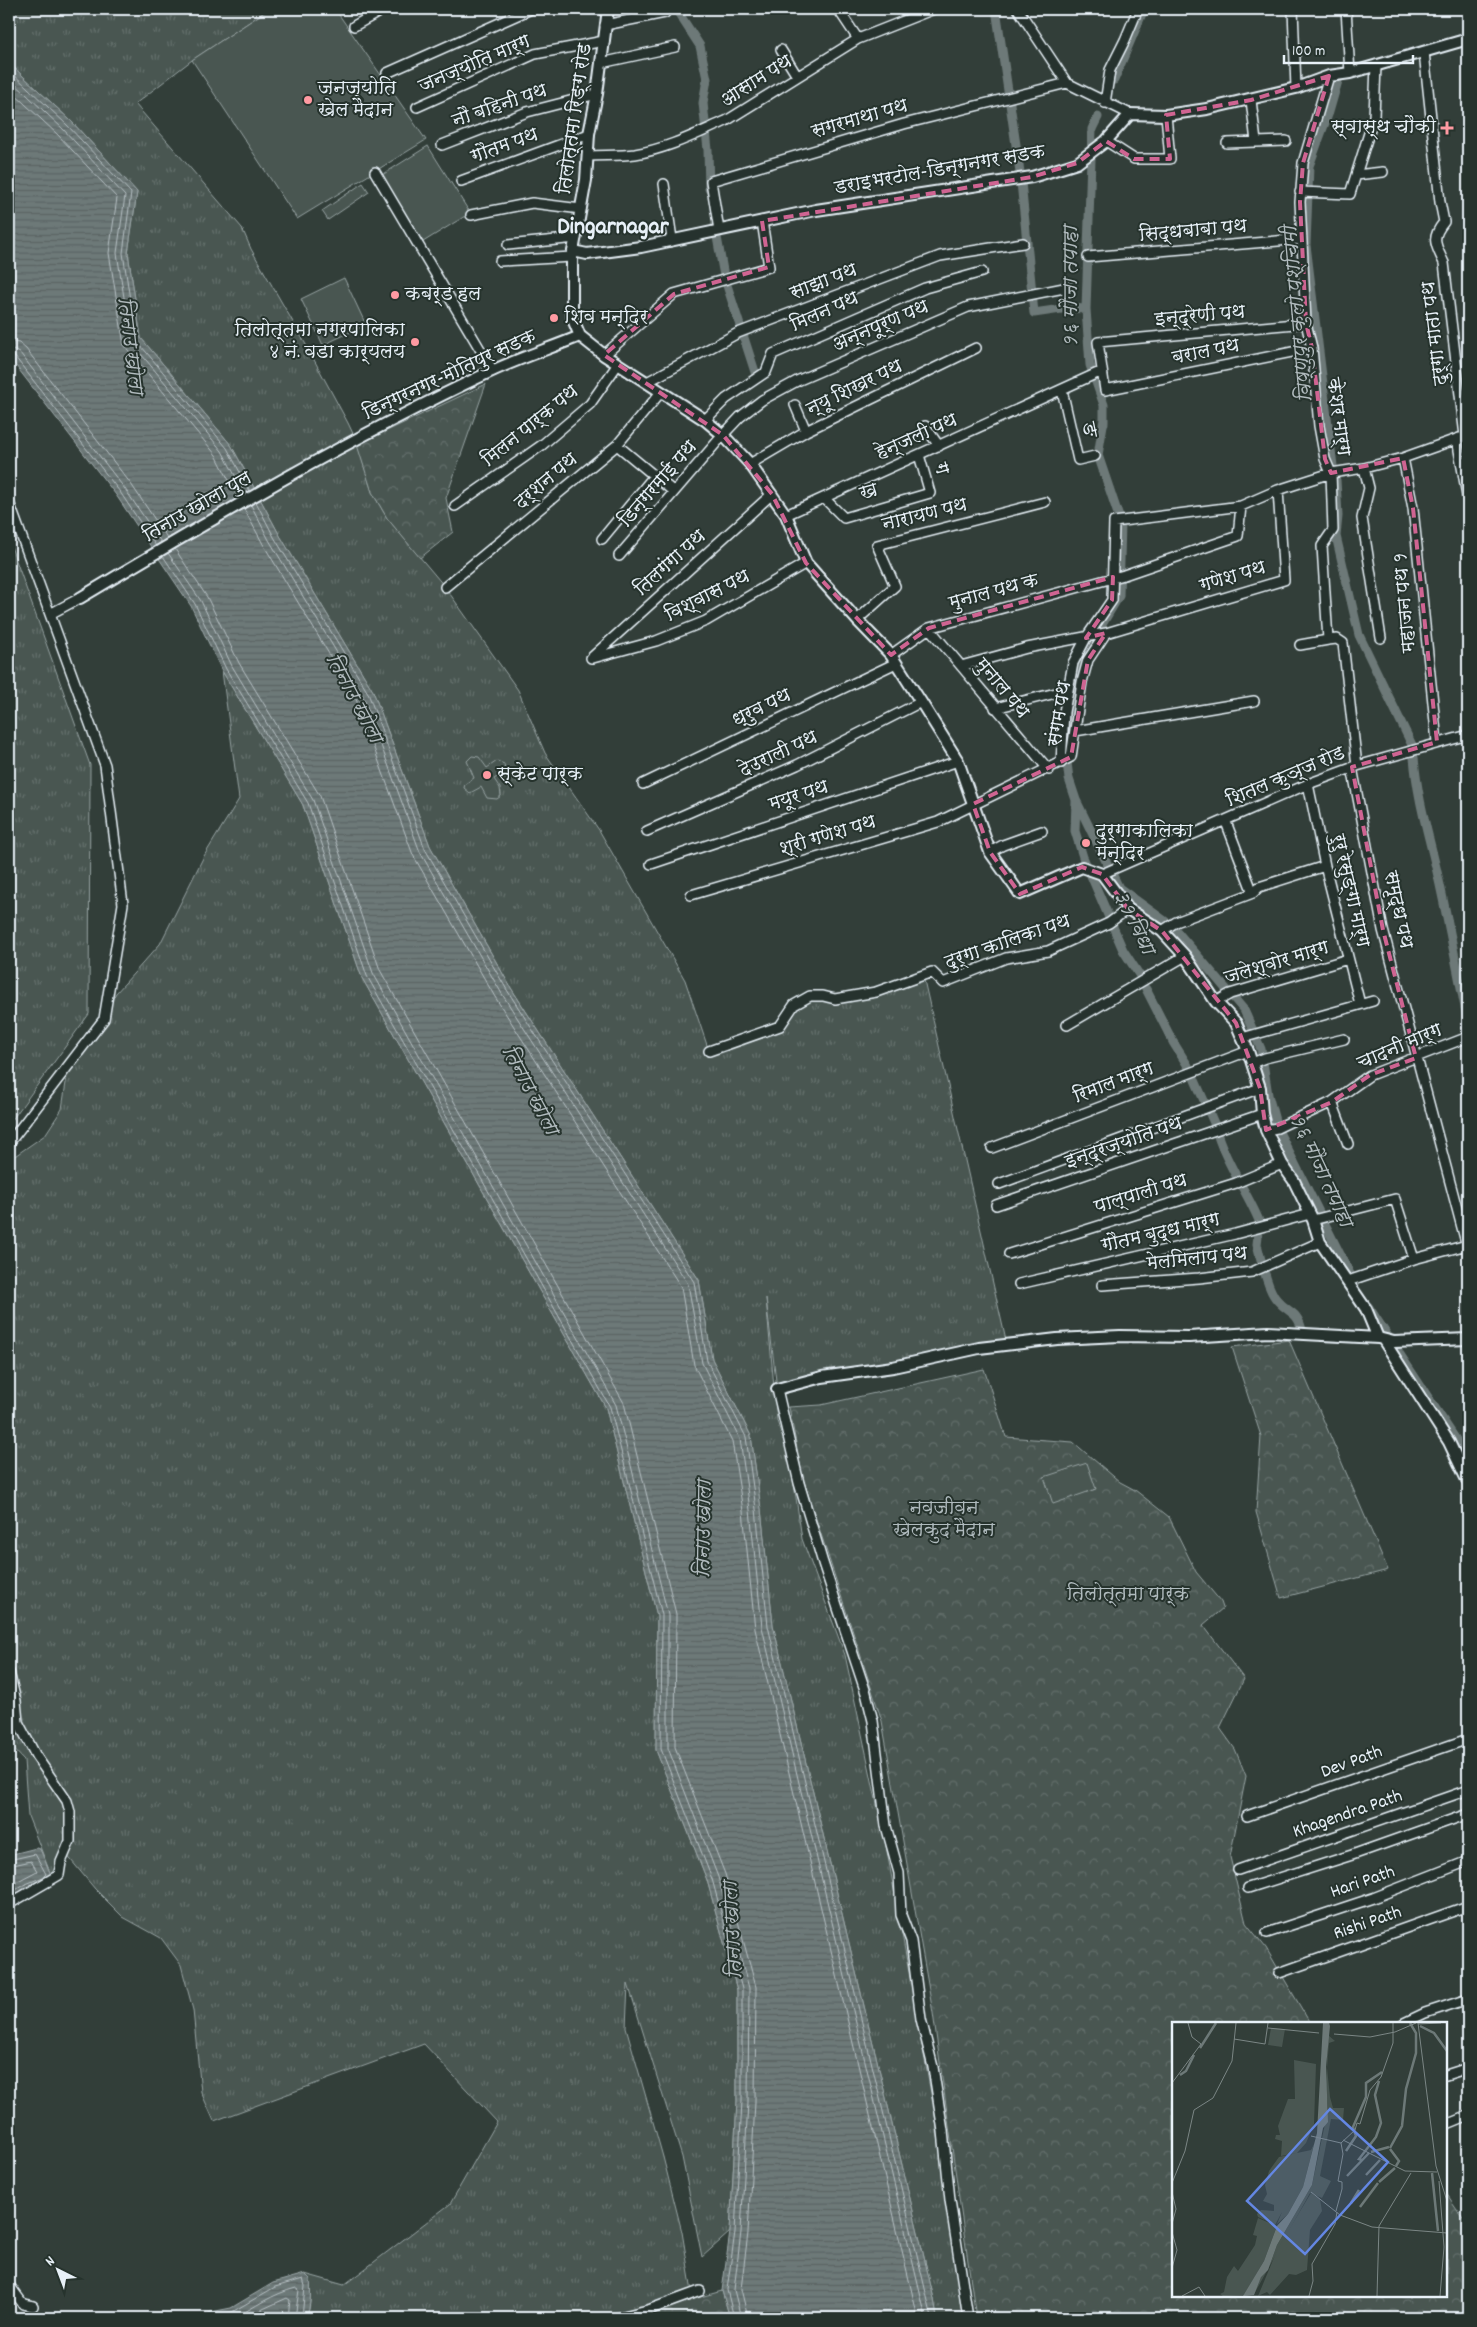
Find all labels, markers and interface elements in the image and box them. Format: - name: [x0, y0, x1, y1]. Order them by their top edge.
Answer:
- street label: जनज्योति मार्ग: [414, 29, 536, 101]
- scale bar: [1284, 32, 1413, 64]
- street label: तिलोत्तमा रिङ्ग रोड: [552, 41, 600, 196]
- text: 100 m: [1292, 41, 1325, 63]
- street label: आसाम पथ: [716, 49, 799, 115]
- place label: जनज्योति खेल मैदान: [317, 76, 397, 125]
- street label: नौ बहिनी पथ: [448, 78, 551, 136]
- street label: सगरमाथा पथ: [808, 93, 912, 147]
- marker: जनज्योति खेल मैदान: [302, 94, 314, 106]
- place label: स्वास्थ चौकी: [1330, 115, 1436, 142]
- marker: स्वास्थ चौकी: [1440, 121, 1454, 135]
- street label: गौतम पथ: [467, 122, 543, 172]
- street label: डराइभरटोल-डिन्गनगर सडक: [832, 139, 1049, 203]
- district label: Dingarnagar: [557, 211, 670, 245]
- street label: सिद्धबाबा पथ: [1138, 214, 1249, 250]
- water label: विष्णुपुर कुलो पश्चिमी: [1277, 221, 1321, 403]
- water label: १६ मौजा तपाहा: [1058, 223, 1086, 348]
- street label: साझा पथ: [786, 258, 862, 308]
- street label: दुर्गा माता पथ: [1416, 279, 1456, 387]
- place label: कबर्ड हल: [404, 282, 481, 309]
- street label: मिलन पथ: [787, 286, 864, 340]
- marker: कबर्ड हल: [389, 289, 401, 301]
- street label: अन्नपूर्ण पथ: [829, 294, 934, 359]
- water label: तिनाउ खोला: [109, 296, 149, 399]
- street label: इन्द्रेणी पथ: [1153, 299, 1247, 334]
- place label: शिव मन्दिर: [564, 305, 649, 332]
- marker: शिव मन्दिर: [548, 312, 560, 324]
- place label: तिलोत्तमा नगरपालिका ४ नं. वडा कार्यलय: [235, 318, 406, 367]
- street label: डिन्गरनगर-मोतिपुर सडक: [359, 323, 542, 428]
- street label: बराल पथ: [1169, 333, 1242, 373]
- marker: तिलोत्तमा नगरपालिका ४ नं. वडा कार्यलय: [409, 336, 421, 348]
- street label: न्यू शिखर पथ: [802, 354, 908, 424]
- street label: केशर मार्ग: [1318, 375, 1357, 459]
- street label: मिलन पार्क पथ: [477, 379, 586, 474]
- street label: हेन्जली पथ: [871, 407, 963, 468]
- street label: ङ: [1073, 419, 1103, 441]
- street label: डिन्गरमाई पथ: [614, 435, 705, 534]
- street label: दर्शन पथ: [509, 447, 585, 517]
- street label: ग: [925, 459, 955, 479]
- street label: तिनाउ खोला पुल: [139, 466, 257, 550]
- street label: ख: [856, 477, 883, 509]
- street label: नारायण पथ: [879, 492, 971, 540]
- street label: तिलगंगा पथ: [629, 524, 713, 603]
- street label: महाजन पथ १: [1388, 550, 1424, 655]
- street label: गणेश पथ: [1195, 554, 1270, 601]
- street label: विश्वास पथ: [661, 564, 756, 630]
- street label: मुनाल पथ क: [945, 568, 1043, 618]
- water label: तिनाउ खोला: [318, 649, 390, 751]
- street label: मुनाल पथ: [967, 652, 1035, 726]
- street label: संगम पथ: [1042, 679, 1080, 750]
- street label: ध्रुव पथ: [728, 683, 796, 735]
- street label: देउराली पथ: [734, 724, 823, 785]
- street label: शितल कुञ्ज रोड: [1222, 741, 1350, 815]
- place label: स्केट पार्क: [496, 761, 584, 789]
- marker: स्केट पार्क: [481, 769, 493, 781]
- street label: मयूर पथ: [765, 775, 833, 820]
- street label: श्री गणेश पथ: [776, 808, 880, 864]
- place label: दुर्गाकालिका मन्दिर: [1095, 819, 1193, 868]
- street label: रुरु रेसुङ्गा मार्ग: [1322, 830, 1376, 951]
- marker: दुर्गाकालिका मन्दिर: [1080, 837, 1092, 849]
- street label: समृद्ध पथ: [1375, 868, 1419, 952]
- water label: ३१ विधा: [1106, 886, 1162, 962]
- street label: दुर्गा कालिका पथ: [941, 909, 1075, 977]
- street label: जलेश्वोर मार्ग: [1220, 934, 1333, 993]
- street label: चादनी मार्ग: [1353, 1018, 1448, 1078]
- water label: तिनाउ खोला: [494, 1041, 566, 1143]
- street label: रिमाल मार्ग: [1070, 1056, 1159, 1112]
- water label: १६ मौजा तपाहा: [1282, 1110, 1360, 1235]
- street label: इन्द्रज्योति पथ: [1061, 1111, 1187, 1177]
- street label: पाल्पाली पथ: [1090, 1168, 1191, 1222]
- street label: गौतम बुद्ध मार्ग: [1098, 1207, 1224, 1261]
- street label: मेलमिलाप पथ: [1144, 1240, 1249, 1279]
- water label: तिनाउ खोला: [690, 1477, 720, 1578]
- park label: नवजीवन खेलकुद मैदान: [892, 1496, 995, 1545]
- park label: तिलोत्तमा पार्क: [1067, 1582, 1191, 1609]
- street label: Dev Path: [1317, 1739, 1387, 1787]
- street label: Khagendra Path: [1290, 1784, 1406, 1846]
- street label: Hari Path: [1327, 1859, 1399, 1907]
- water label: तिनाउ खोला: [717, 1878, 751, 1979]
- street label: Rishi Path: [1330, 1900, 1406, 1948]
- inset map: [1172, 2022, 1447, 2297]
- north arrow: [32, 2244, 82, 2294]
- text: N: [41, 2252, 60, 2272]

